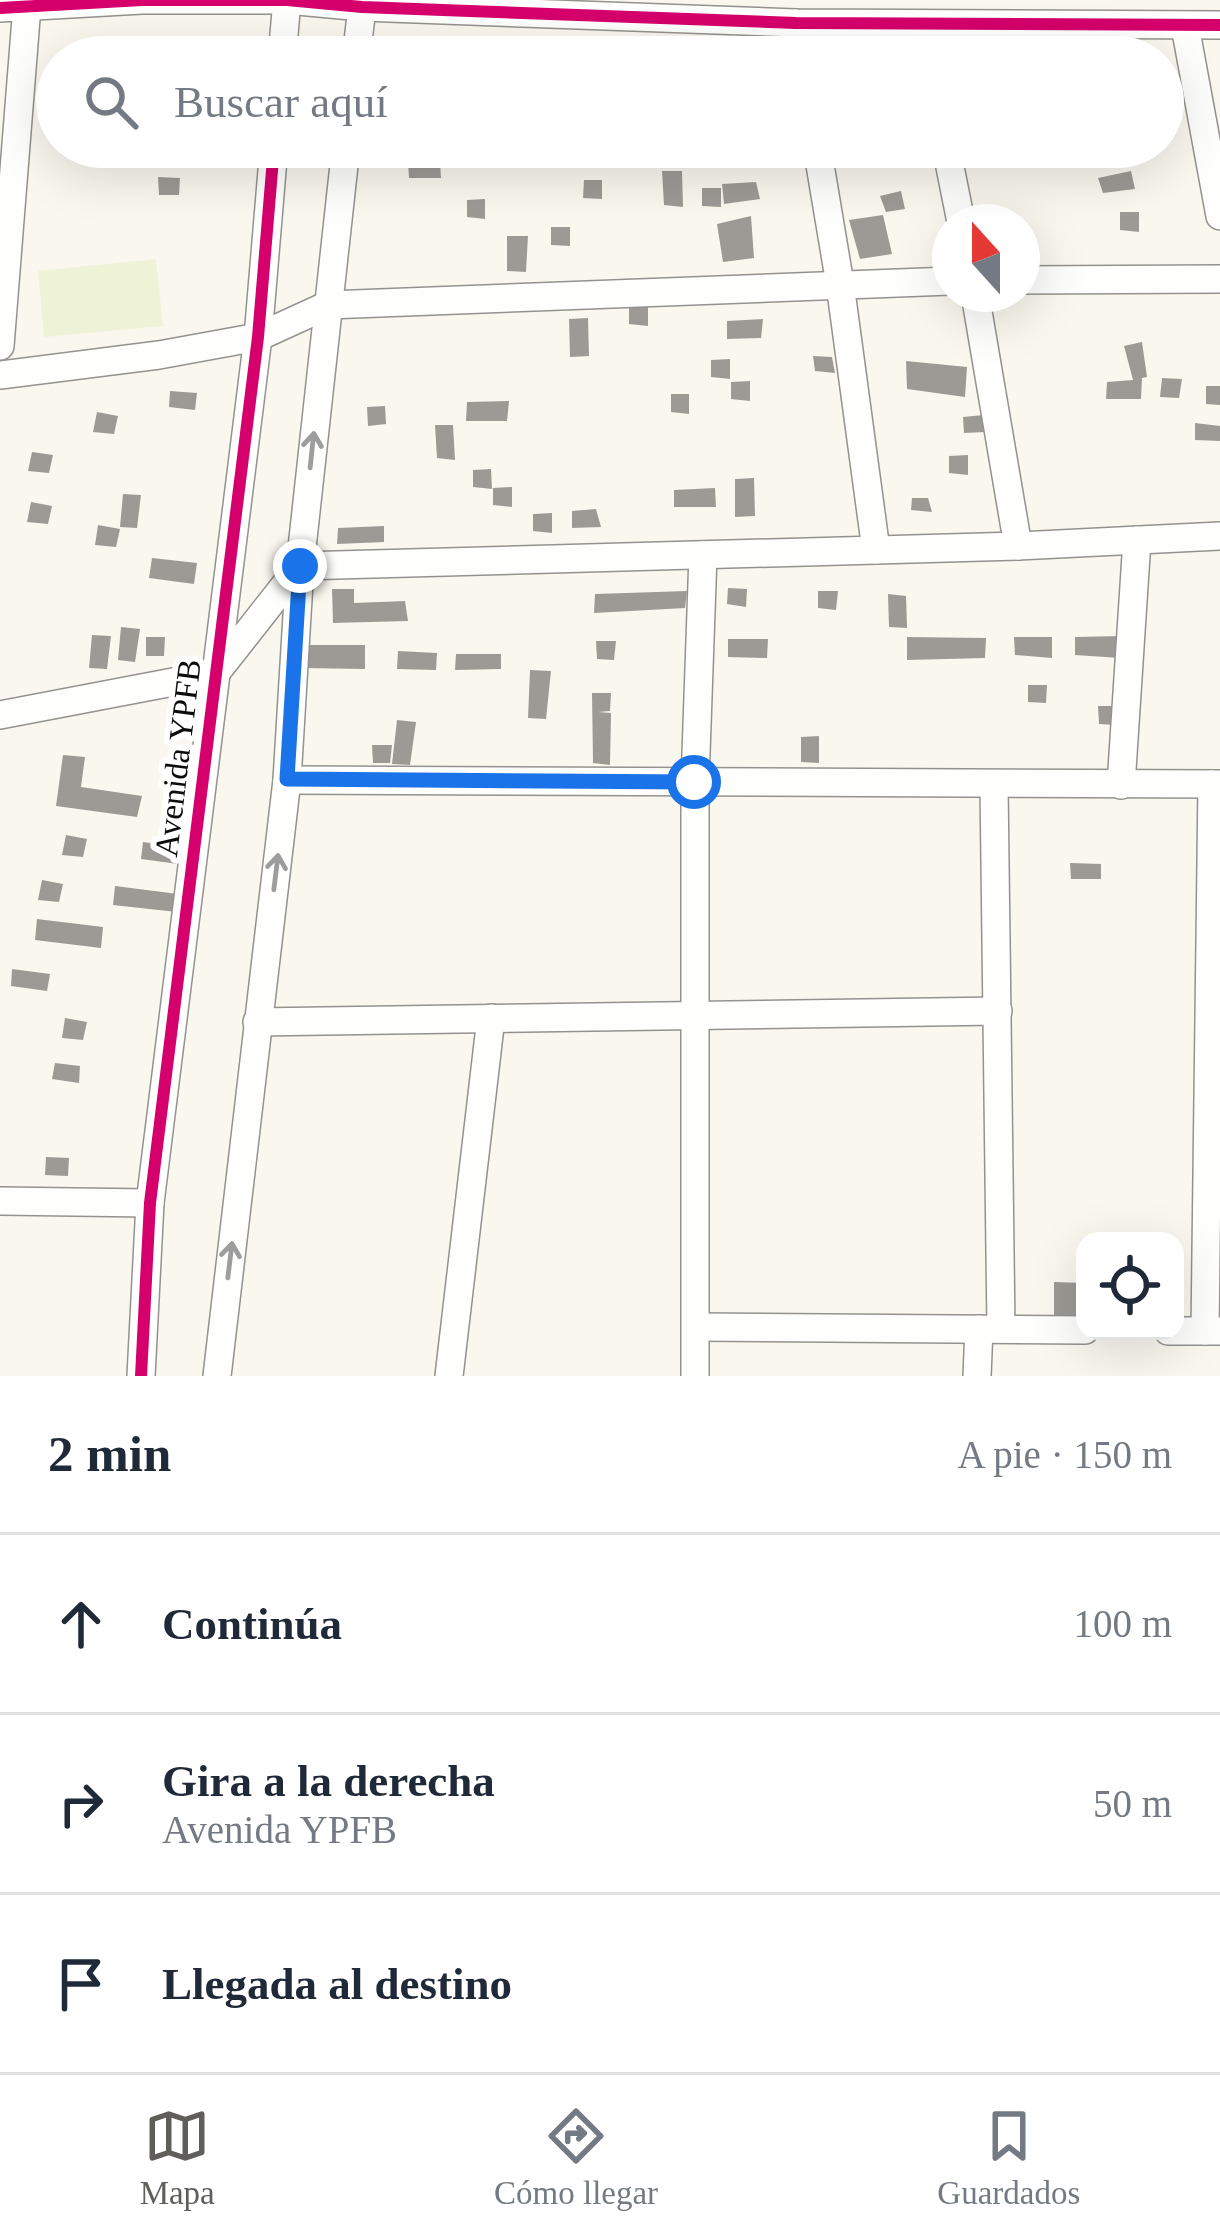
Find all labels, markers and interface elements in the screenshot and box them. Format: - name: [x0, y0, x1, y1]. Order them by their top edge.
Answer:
- search box: [36, 36, 1184, 168]
- icon: search: [78, 69, 144, 135]
- text: Buscar aquí: [174, 77, 388, 127]
- north arrow: [932, 204, 1040, 312]
- one-way arrow: [302, 431, 324, 470]
- route end: [273, 539, 327, 593]
- street label: Avenida YPFB: [148, 657, 208, 859]
- route start: [667, 755, 721, 809]
- one-way arrow: [265, 854, 287, 893]
- map controls: [1076, 1232, 1184, 1340]
- button: locate: [1076, 1232, 1184, 1340]
- one-way arrow: [219, 1241, 242, 1280]
- text: 2 min: [48, 1426, 171, 1482]
- text: A pie · 150 m: [958, 1433, 1172, 1476]
- icon: ahead: [48, 1591, 114, 1657]
- text: Continúa: [162, 1599, 342, 1649]
- text: 100 m: [1073, 1602, 1172, 1645]
- text: Gira a la derecha: [162, 1756, 495, 1806]
- icon: right: [48, 1771, 114, 1837]
- text: 50 m: [1093, 1782, 1172, 1825]
- text: Avenida YPFB: [162, 1808, 397, 1851]
- icon: arrive: [48, 1951, 114, 2017]
- text: Llegada al destino: [162, 1959, 512, 2009]
- tab: Mapa: [140, 2103, 215, 2212]
- tab: Cómo llegar: [494, 2103, 658, 2212]
- tab: Guardados: [937, 2103, 1080, 2212]

